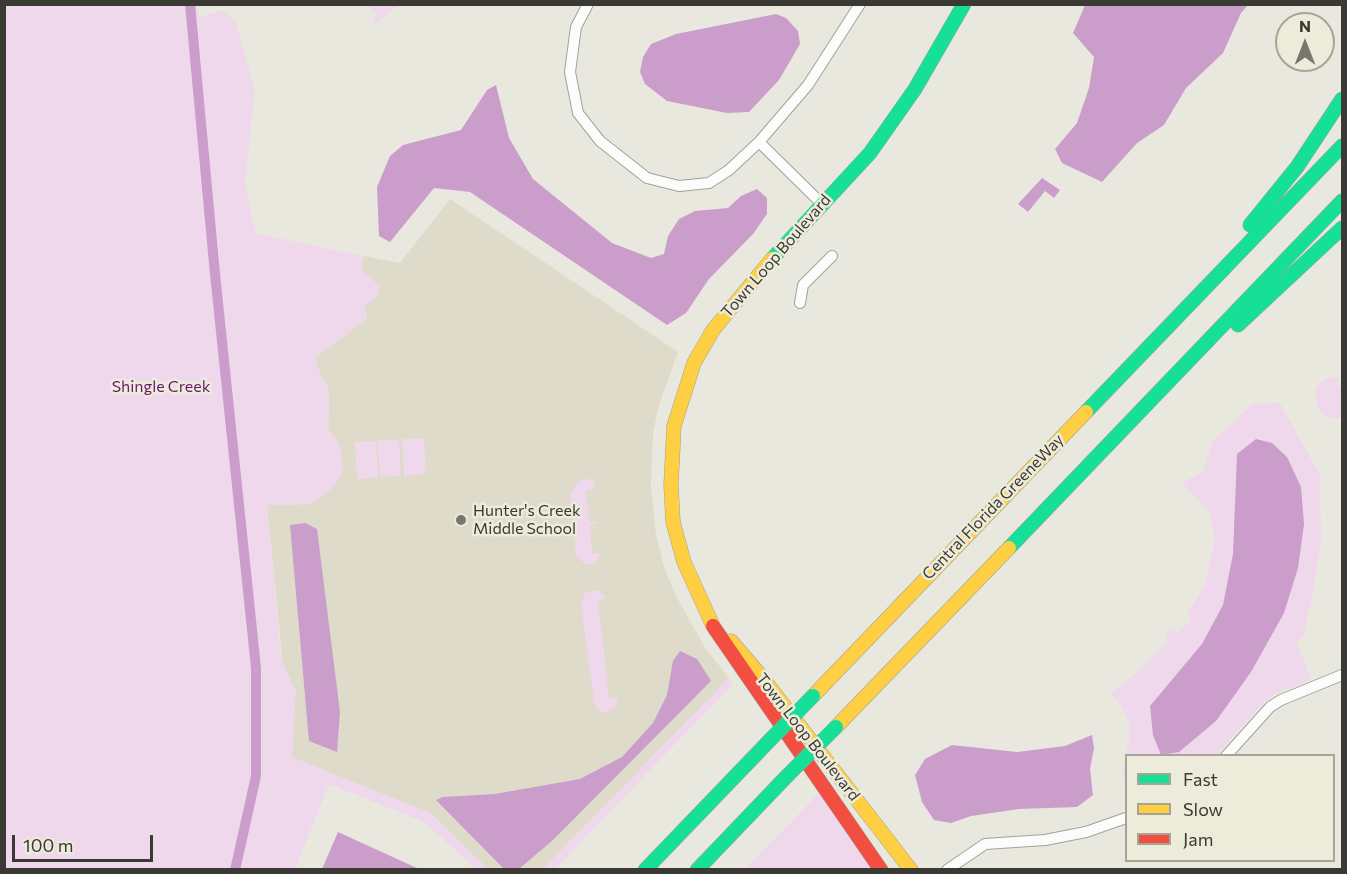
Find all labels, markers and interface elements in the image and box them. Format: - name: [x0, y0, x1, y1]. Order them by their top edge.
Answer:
- north arrow: [1275, 12, 1335, 72]
- text: N: [1299, 16, 1311, 35]
- street label: Town Loop Boulevard: [717, 190, 835, 322]
- park label: Shingle Creek: [112, 377, 210, 397]
- street label: Central Florida GreeneWay: [918, 430, 1068, 584]
- place label: Hunter's Creek Middle School: [473, 501, 581, 539]
- marker: Hunter's Creek Middle School: [454, 513, 468, 527]
- street label: Town Loop Boulevard: [752, 669, 864, 805]
- legend: [1125, 754, 1335, 862]
- text: Fast: [1183, 768, 1218, 790]
- text: Slow: [1183, 798, 1223, 820]
- scale bar: [15, 823, 156, 861]
- text: Jam: [1183, 828, 1213, 850]
- text: 100 m: [23, 834, 73, 856]

